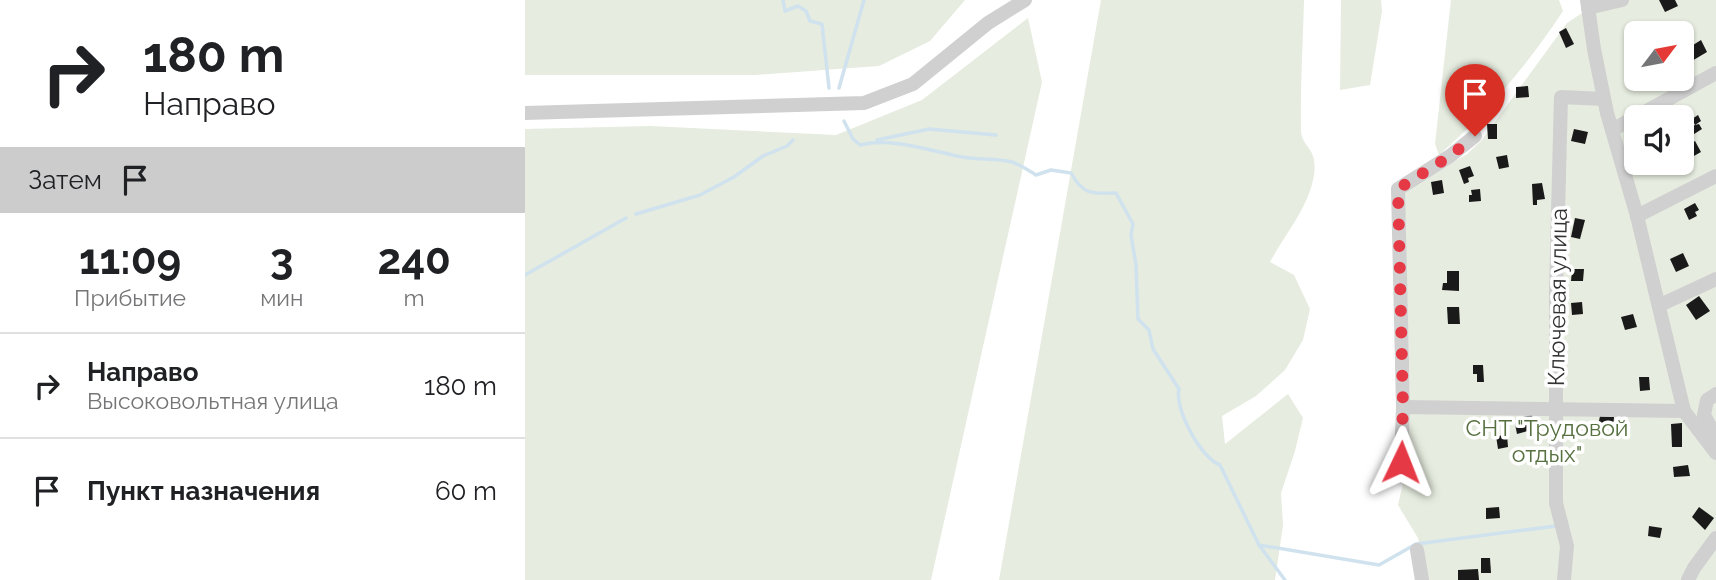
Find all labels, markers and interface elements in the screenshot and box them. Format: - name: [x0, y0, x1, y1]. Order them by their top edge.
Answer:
- north arrow: [1624, 21, 1694, 91]
- map controls: [1624, 21, 1694, 175]
- text: 180 m: [143, 26, 284, 83]
- icon: right: [28, 28, 119, 119]
- pin: [1445, 64, 1505, 136]
- icon: arrive: [1456, 75, 1494, 113]
- text: Направо: [143, 85, 275, 122]
- button: sound: [1624, 105, 1694, 175]
- icon: arrive: [116, 161, 154, 199]
- text: Затем: [28, 165, 102, 195]
- street label: Ключевая улица: [1542, 208, 1572, 386]
- text: 11:09: [79, 235, 181, 284]
- text: 3: [270, 235, 293, 284]
- text: 240: [377, 235, 451, 284]
- text: Прибытие: [74, 284, 186, 311]
- text: мин: [260, 284, 303, 311]
- text: m: [404, 284, 425, 311]
- text: Направо: [87, 357, 198, 387]
- icon: right: [28, 367, 66, 405]
- text: 180 m: [424, 371, 497, 401]
- text: Высоковольтная улица: [87, 387, 339, 414]
- park label: СНТ "Трудовой отдых": [1465, 414, 1629, 467]
- position arrow: [1364, 425, 1438, 499]
- icon: arrive: [28, 472, 66, 510]
- text: Пункт назначения: [87, 476, 320, 506]
- text: 60 m: [435, 476, 497, 506]

